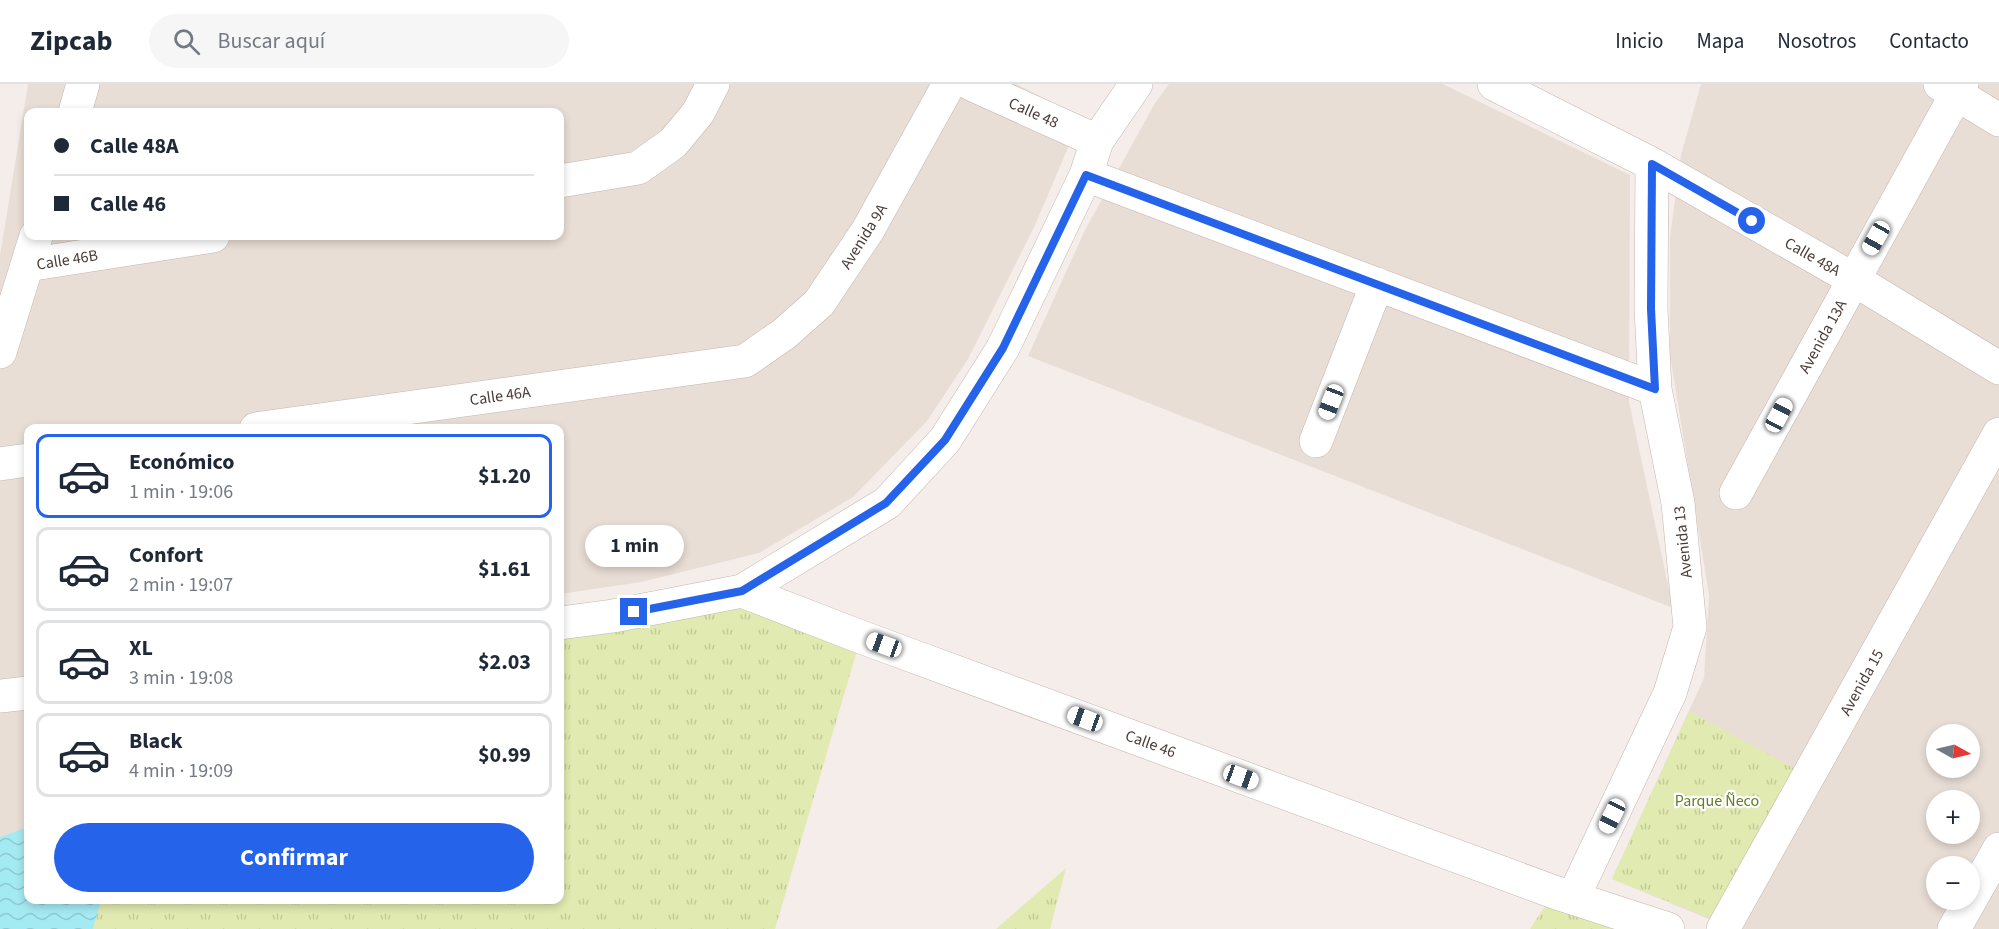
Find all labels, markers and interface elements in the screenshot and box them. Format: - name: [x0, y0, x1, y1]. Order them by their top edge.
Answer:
- search box: [149, 14, 569, 68]
- text: Zipcab: [30, 21, 113, 61]
- icon: search: [170, 25, 203, 58]
- text: Buscar aquí: [218, 25, 325, 57]
- text: Inicio: [1615, 26, 1663, 56]
- text: Mapa: [1696, 26, 1744, 56]
- text: Nosotros: [1777, 26, 1856, 56]
- text: Contacto: [1889, 26, 1969, 56]
- street label: Calle 48: [1005, 92, 1062, 134]
- text: Calle 48A: [90, 130, 179, 162]
- text: Calle 46: [90, 188, 166, 220]
- street label: Avenida 9A: [835, 199, 893, 273]
- route start: [1738, 207, 1765, 234]
- car: [1859, 218, 1893, 258]
- street label: Calle 48A: [1781, 232, 1845, 282]
- street label: Calle 46B: [35, 244, 99, 276]
- street label: Avenida 13A: [1794, 295, 1852, 377]
- street label: Calle 46A: [468, 381, 532, 411]
- car: [1316, 382, 1346, 422]
- car: [1763, 395, 1795, 435]
- text: Económico: [129, 446, 234, 478]
- icon: car: [57, 449, 111, 503]
- text: $1.20: [478, 460, 531, 492]
- text: 1 min · 19:06: [129, 478, 233, 506]
- street label: Avenida 13: [1668, 505, 1698, 579]
- callout: 1 min: [584, 525, 684, 567]
- text: 1 min: [610, 532, 659, 560]
- text: Confort: [129, 539, 203, 571]
- icon: car: [57, 542, 111, 596]
- text: $1.61: [478, 553, 531, 585]
- text: 2 min · 19:07: [129, 571, 233, 599]
- route end: [620, 598, 647, 625]
- car: [864, 630, 904, 660]
- text: XL: [129, 632, 153, 664]
- icon: car: [57, 635, 111, 689]
- street label: Avenida 15: [1835, 645, 1889, 720]
- text: $2.03: [478, 646, 531, 678]
- text: 3 min · 19:08: [129, 664, 233, 692]
- car: [1065, 704, 1105, 734]
- north arrow: [1926, 724, 1980, 778]
- map controls: [1926, 724, 1980, 910]
- text: Black: [129, 725, 183, 757]
- street label: Calle 46: [1122, 725, 1179, 763]
- icon: car: [57, 728, 111, 782]
- text: $0.99: [478, 739, 531, 771]
- text: 4 min · 19:09: [129, 757, 233, 785]
- car: [1221, 762, 1261, 792]
- park label: Parque Ñeco: [1675, 790, 1759, 812]
- button: +: [1926, 790, 1980, 844]
- car: [1596, 796, 1628, 836]
- button: Confirmar: [54, 823, 534, 892]
- button: −: [1926, 856, 1980, 910]

